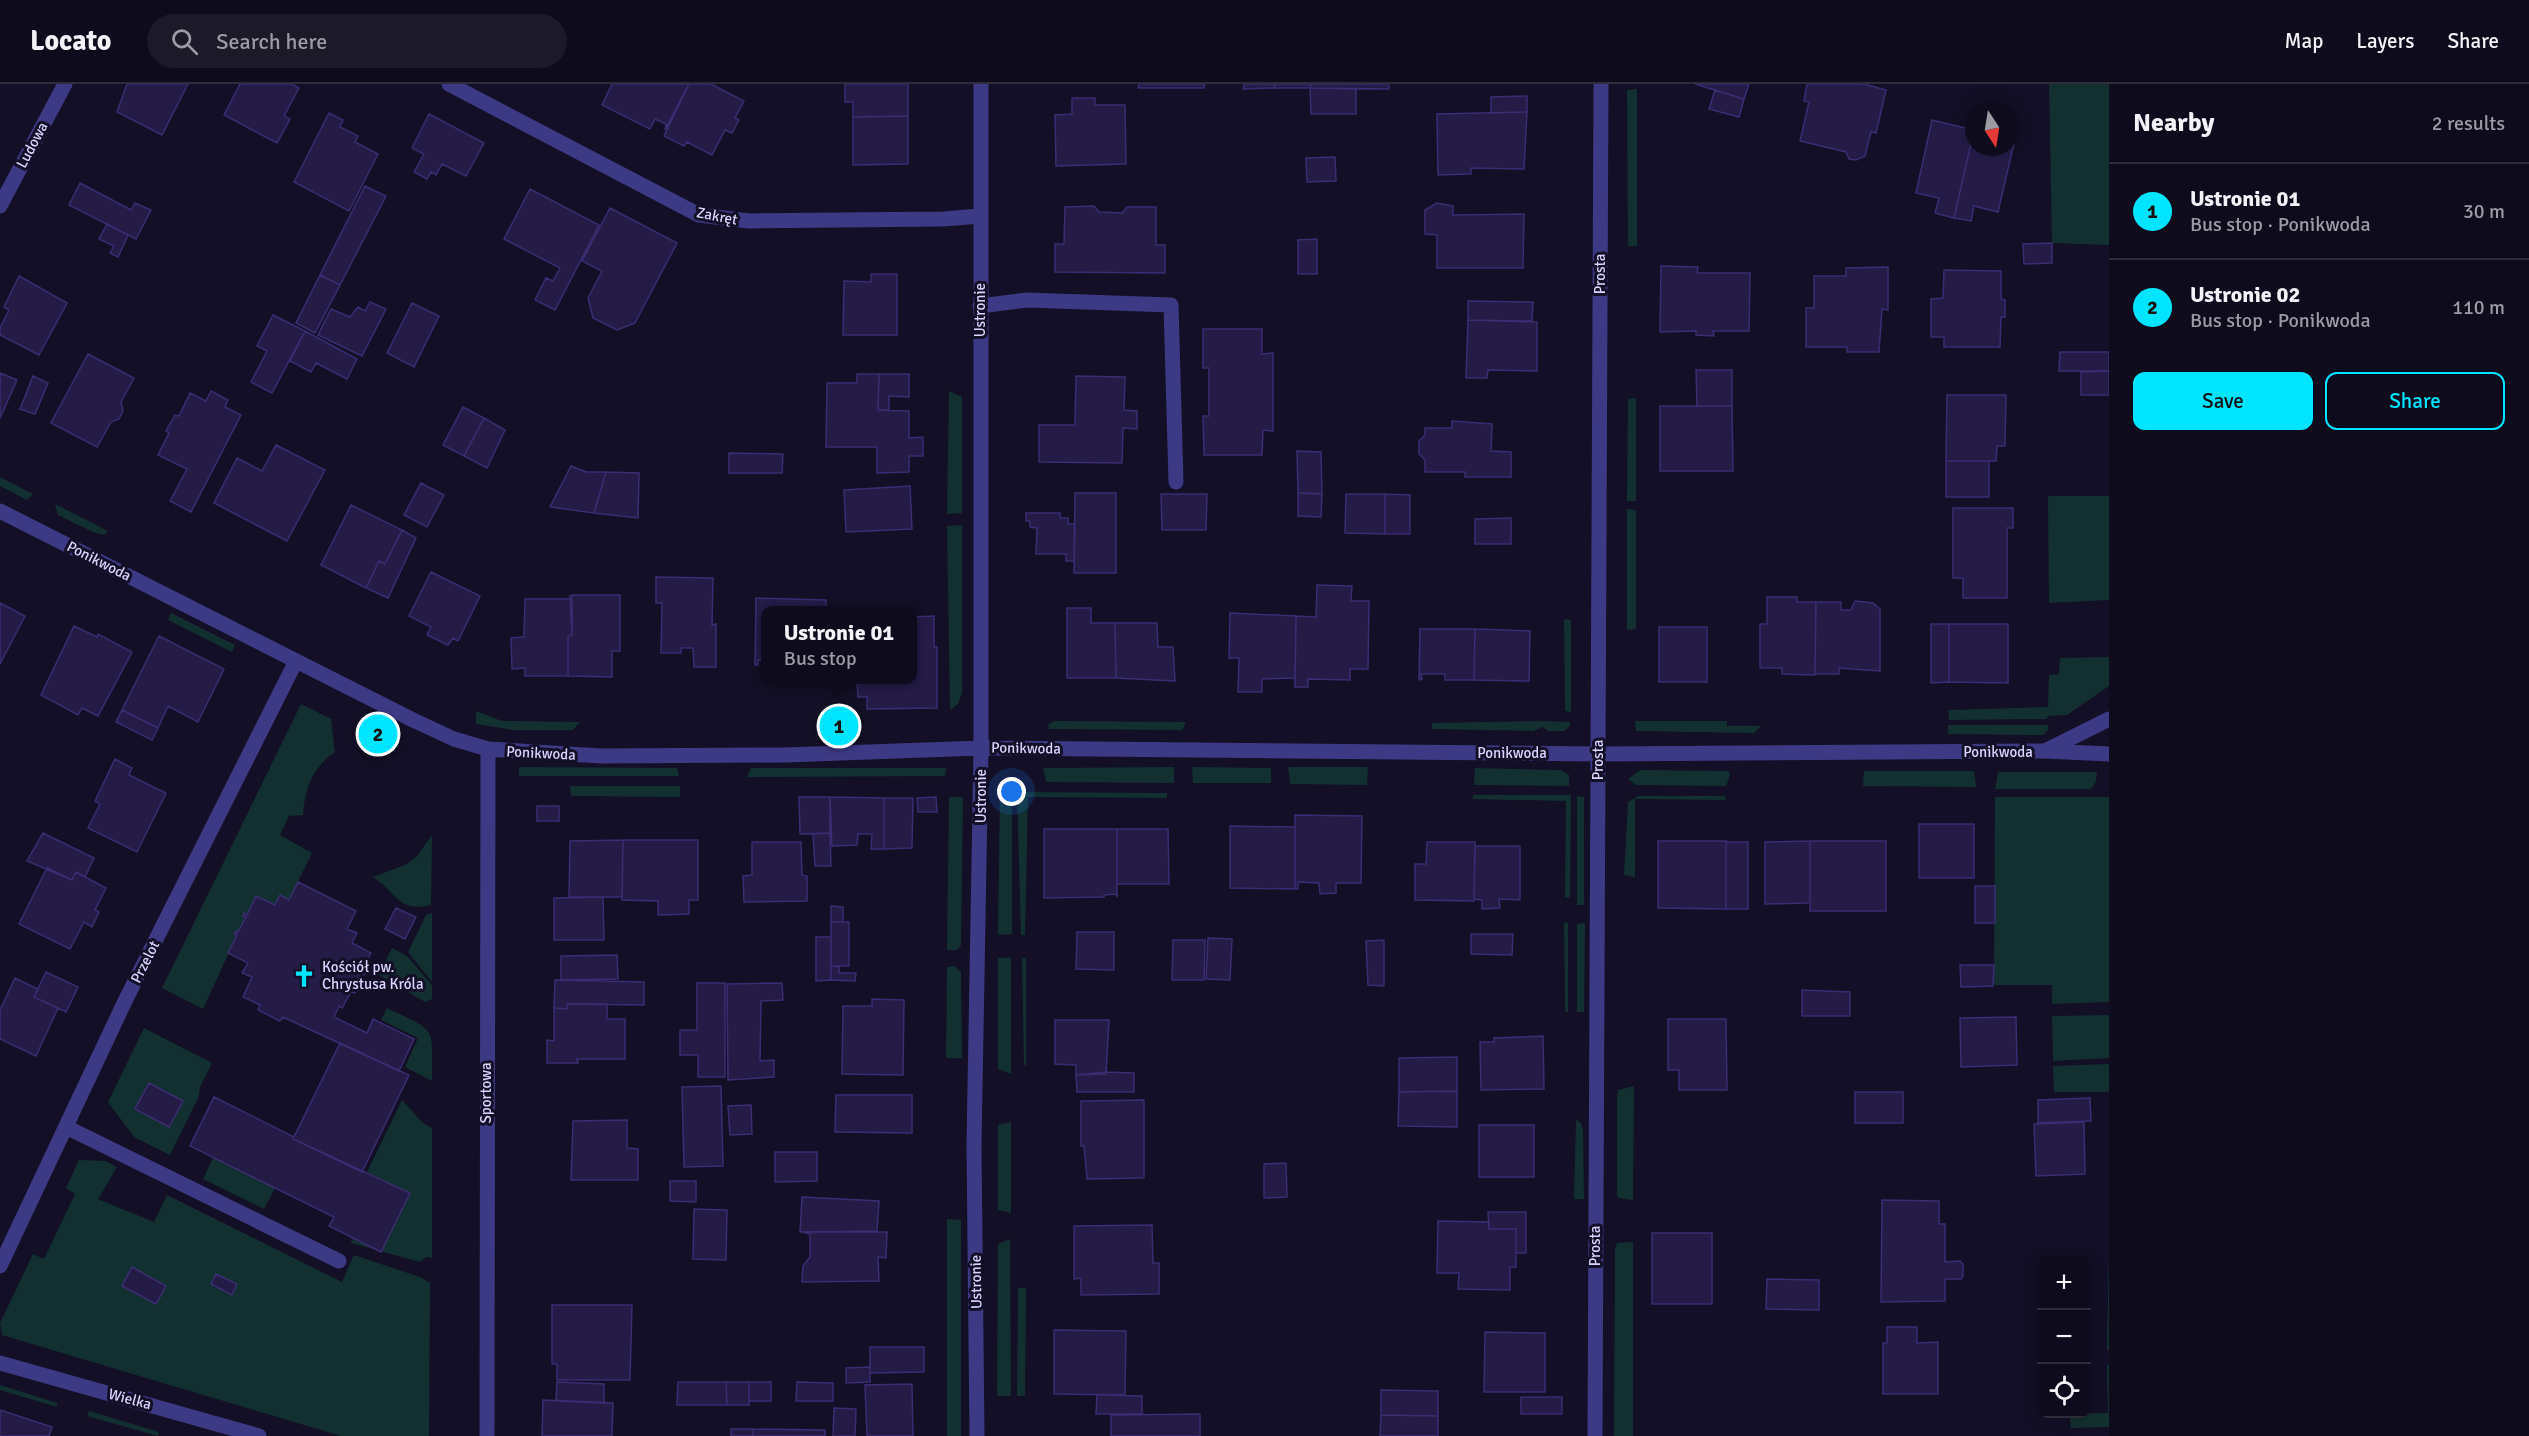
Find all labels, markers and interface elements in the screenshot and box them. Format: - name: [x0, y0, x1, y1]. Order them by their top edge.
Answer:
- search box: [147, 14, 567, 68]
- text: Locato: [30, 24, 111, 58]
- icon: search: [168, 25, 201, 58]
- text: Search here: [216, 28, 327, 55]
- text: Map: [2285, 28, 2323, 54]
- text: Layers: [2356, 28, 2414, 54]
- text: Share: [2447, 28, 2499, 54]
- north arrow: [1965, 102, 2019, 156]
- text: Nearby: [2133, 107, 2214, 139]
- text: 2 results: [2432, 111, 2505, 136]
- street label: Ludowa: [12, 119, 52, 171]
- text: Ustronie 01: [2190, 185, 2300, 212]
- text: 1: [2147, 199, 2158, 224]
- text: 30 m: [2463, 199, 2505, 224]
- street label: Zakręt: [695, 203, 739, 229]
- text: Bus stop · Ponikwoda: [2190, 212, 2371, 237]
- street label: Prosta: [1591, 254, 1609, 294]
- text: Ustronie 02: [2190, 281, 2300, 308]
- street label: Ustronie: [971, 283, 989, 337]
- text: 2: [2147, 295, 2158, 320]
- text: 110 m: [2452, 295, 2505, 320]
- text: Bus stop · Ponikwoda: [2190, 308, 2371, 333]
- button: Save: [2133, 372, 2313, 430]
- button: Share: [2325, 372, 2505, 430]
- street label: Ponikwoda: [64, 537, 134, 585]
- popup: [761, 606, 917, 684]
- text: Ustronie 01: [784, 619, 894, 646]
- text: Bus stop: [784, 646, 857, 671]
- pin: 1: [820, 704, 858, 748]
- pin: 2: [358, 712, 398, 756]
- street label: Ponikwoda: [991, 738, 1061, 758]
- street label: Prosta: [1589, 740, 1607, 780]
- street label: Ponikwoda: [506, 742, 576, 764]
- street label: Ponikwoda: [1963, 743, 2033, 761]
- street label: Ponikwoda: [1477, 744, 1547, 762]
- street label: Ustronie: [972, 769, 990, 823]
- your location: [997, 777, 1026, 806]
- street label: Przelot: [127, 938, 163, 986]
- place label: Kościół pw. Chrystusa Króla: [322, 958, 424, 993]
- church icon: Kościół pw. Chrystusa Króla: [291, 963, 317, 989]
- street label: Sportowa: [477, 1063, 495, 1123]
- street label: Prosta: [1586, 1226, 1604, 1266]
- street label: Ustronie: [967, 1255, 985, 1309]
- map controls: [2037, 1256, 2091, 1418]
- button: +: [2037, 1256, 2091, 1310]
- button: −: [2037, 1310, 2091, 1364]
- button: locate: [2037, 1364, 2091, 1418]
- street label: Wielka: [106, 1385, 154, 1413]

